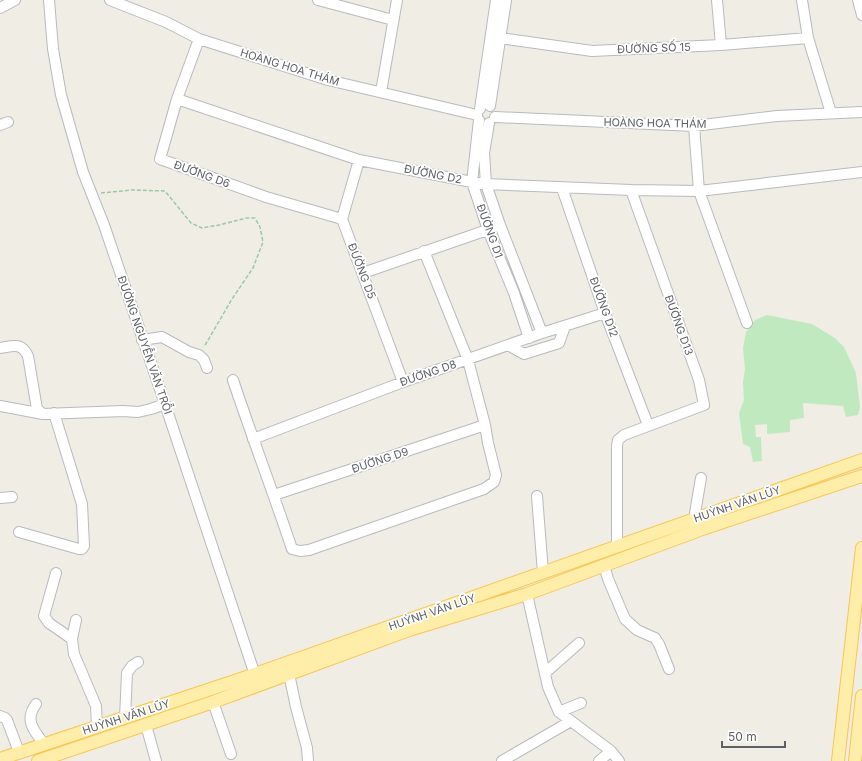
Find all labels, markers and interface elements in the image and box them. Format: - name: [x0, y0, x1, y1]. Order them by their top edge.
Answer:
- street label: ĐƯỜNG SỐ 15: [617, 39, 691, 56]
- street label: HOÀNG HOA THÁM: [239, 45, 341, 89]
- street label: HOÀNG HOA THÁM: [603, 115, 707, 131]
- street label: ĐƯỜNG D6: [172, 157, 232, 191]
- street label: ĐƯỜNG D2: [403, 162, 463, 186]
- street label: ĐƯỜNG D1: [474, 202, 506, 260]
- street label: ĐƯỜNG D5: [345, 241, 379, 301]
- street label: ĐƯỜNG NGUYỄN VĂN TRỖI: [115, 273, 177, 416]
- street label: ĐƯỜNG D12: [587, 275, 621, 339]
- street label: ĐƯỜNG D13: [662, 293, 696, 357]
- street label: ĐƯỜNG D8: [398, 357, 458, 389]
- street label: ĐƯỜNG D9: [350, 444, 410, 476]
- street label: HUỲNH VĂN LŨY: [692, 482, 783, 525]
- street label: HUỲNH VĂN LŨY: [387, 590, 478, 633]
- street label: HUỲNH VĂN LŨY: [81, 696, 172, 738]
- scale bar: [722, 723, 785, 749]
- text: 50 m: [728, 729, 757, 744]

